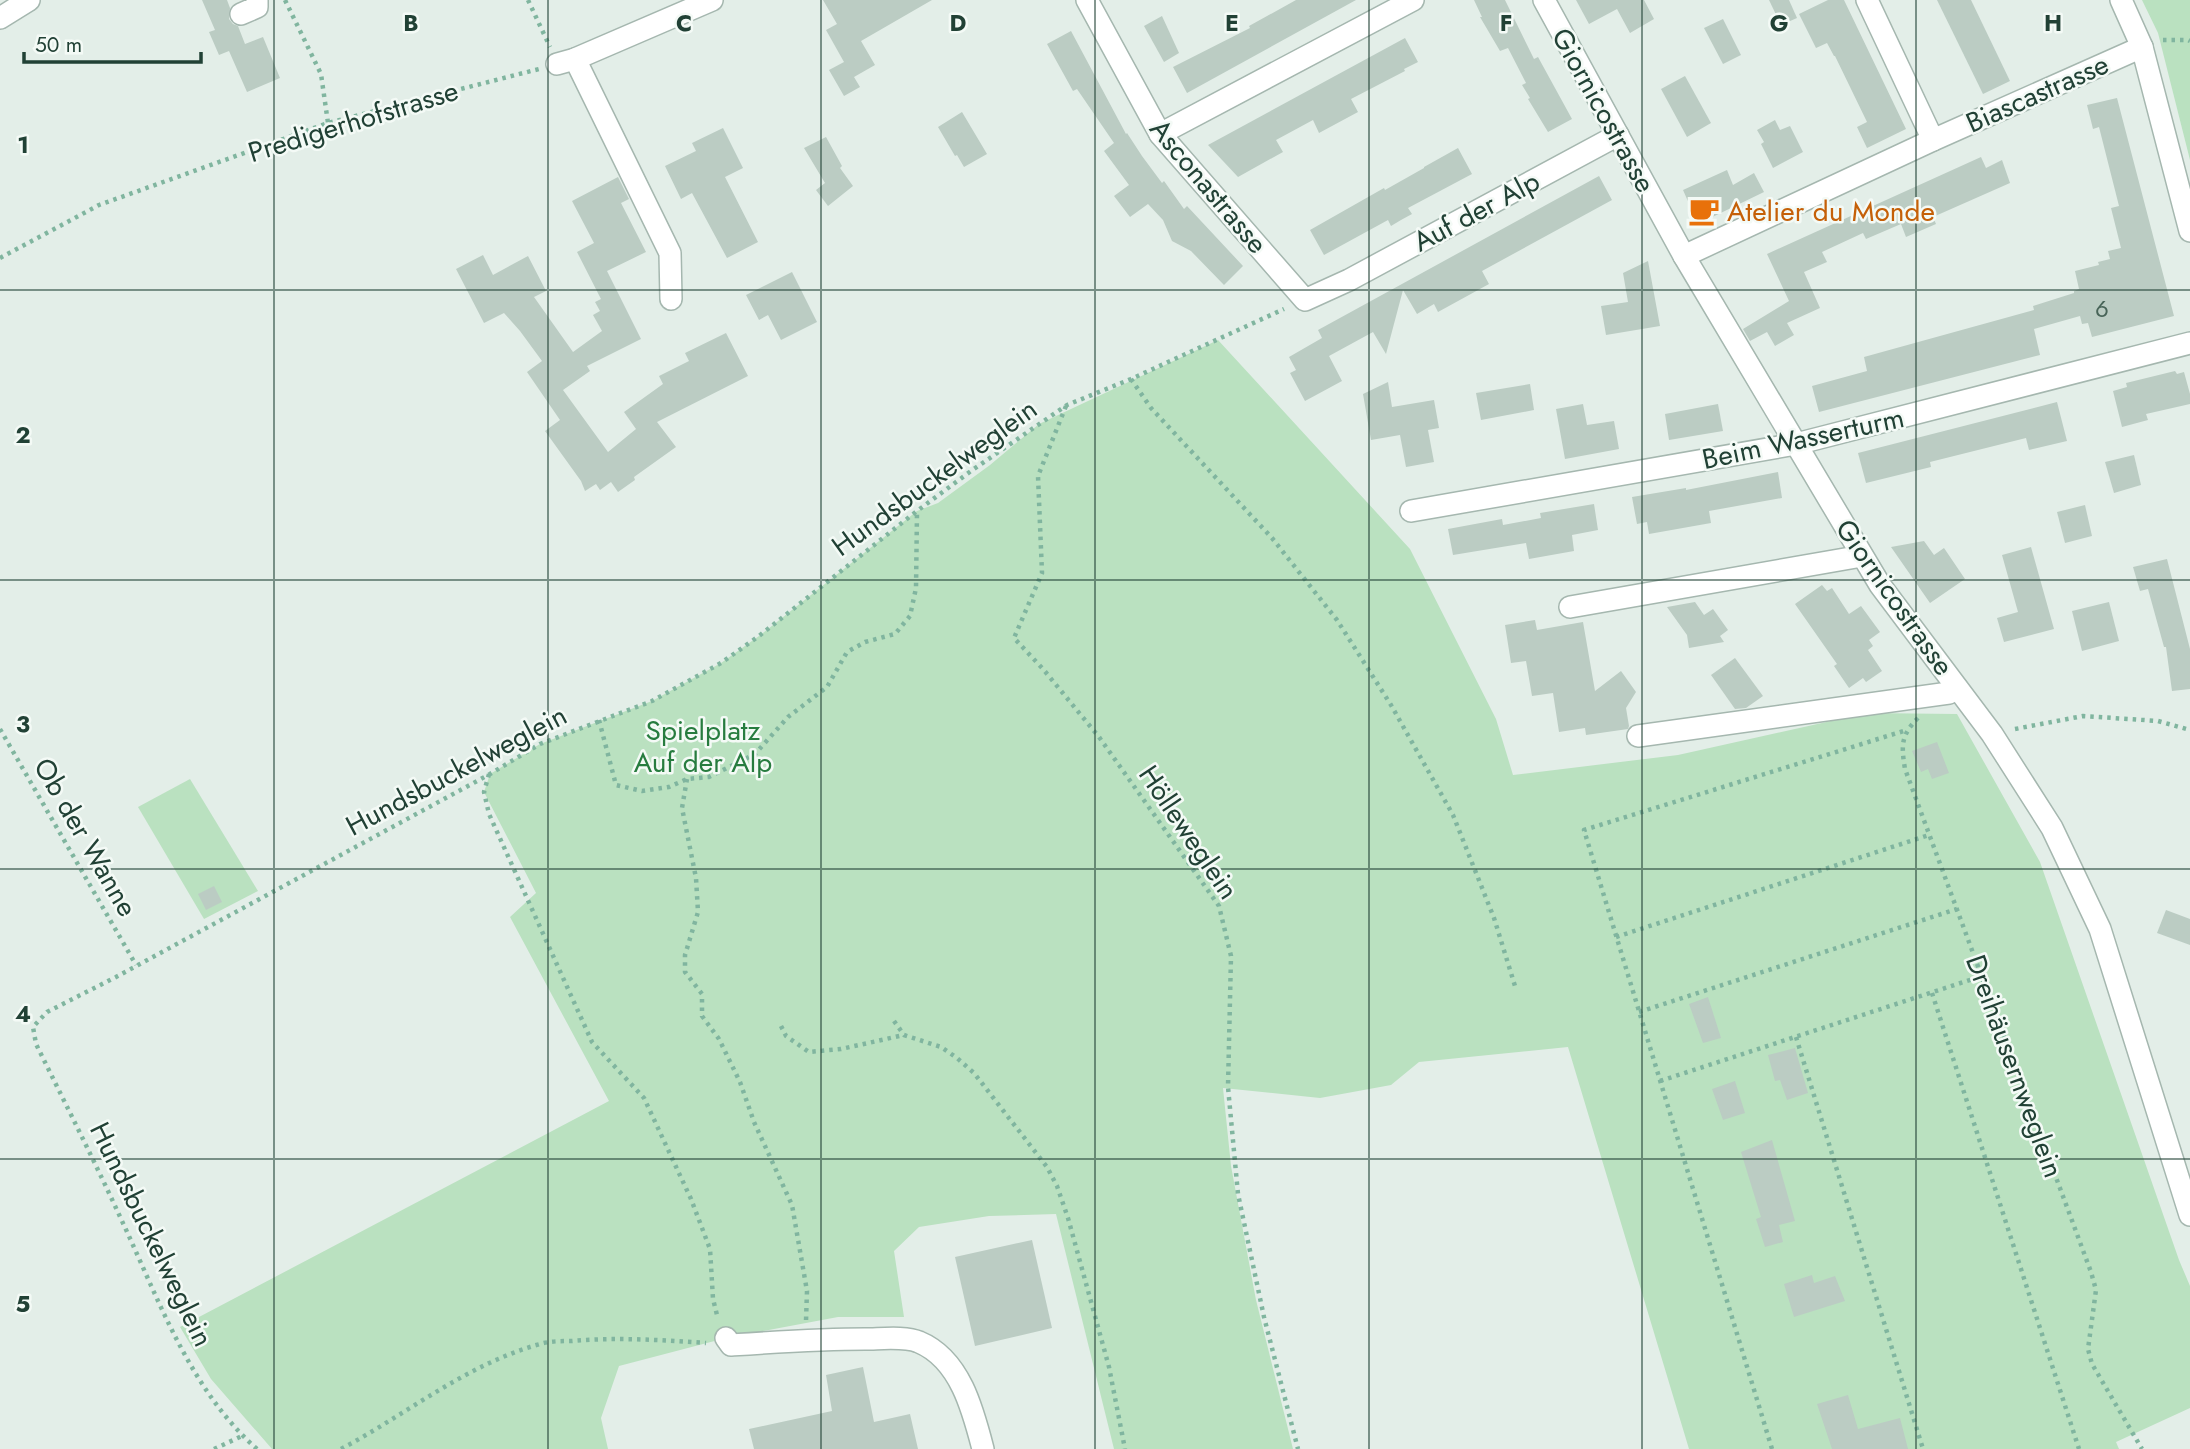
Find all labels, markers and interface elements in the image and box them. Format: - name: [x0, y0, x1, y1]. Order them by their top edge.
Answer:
- text: B: [403, 6, 419, 40]
- text: C: [676, 6, 692, 40]
- text: D: [950, 6, 967, 40]
- text: E: [1225, 6, 1239, 40]
- text: F: [1500, 6, 1512, 40]
- text: G: [1770, 6, 1788, 40]
- text: H: [2044, 6, 2062, 40]
- street label: Giornicostrasse: [1541, 20, 1666, 200]
- scale bar: [24, 21, 201, 65]
- text: 50 m: [35, 30, 82, 60]
- street label: Biascastrasse: [1959, 44, 2115, 143]
- street label: Predigerhofstrasse: [243, 70, 463, 173]
- street label: Asconastrasse: [1140, 110, 1277, 263]
- text: 1: [17, 128, 29, 162]
- street label: Auf der Alp: [1406, 161, 1547, 262]
- place label: Atelier du Monde: [1727, 191, 1935, 232]
- cafe icon: Atelier du Monde: [1687, 194, 1721, 228]
- house number: 6: [2095, 291, 2109, 326]
- street label: Hundsbuckelweglein: [823, 389, 1046, 566]
- street label: Beim Wasserturm: [1698, 397, 1908, 480]
- text: 2: [15, 418, 31, 452]
- street label: Giornicostrasse: [1825, 511, 1964, 684]
- street label: Hundsbuckelweglein: [338, 695, 574, 846]
- text: 3: [16, 707, 30, 741]
- park label: Spielplatz Auf der Alp: [634, 710, 772, 783]
- street label: Ob der Wanne: [24, 750, 148, 924]
- street label: Hölleweglein: [1129, 757, 1249, 908]
- street label: Dreihäusernweglein: [1955, 949, 2074, 1183]
- text: 4: [15, 997, 31, 1031]
- street label: Hundsbuckelweglein: [79, 1115, 224, 1353]
- text: 5: [16, 1287, 30, 1321]

